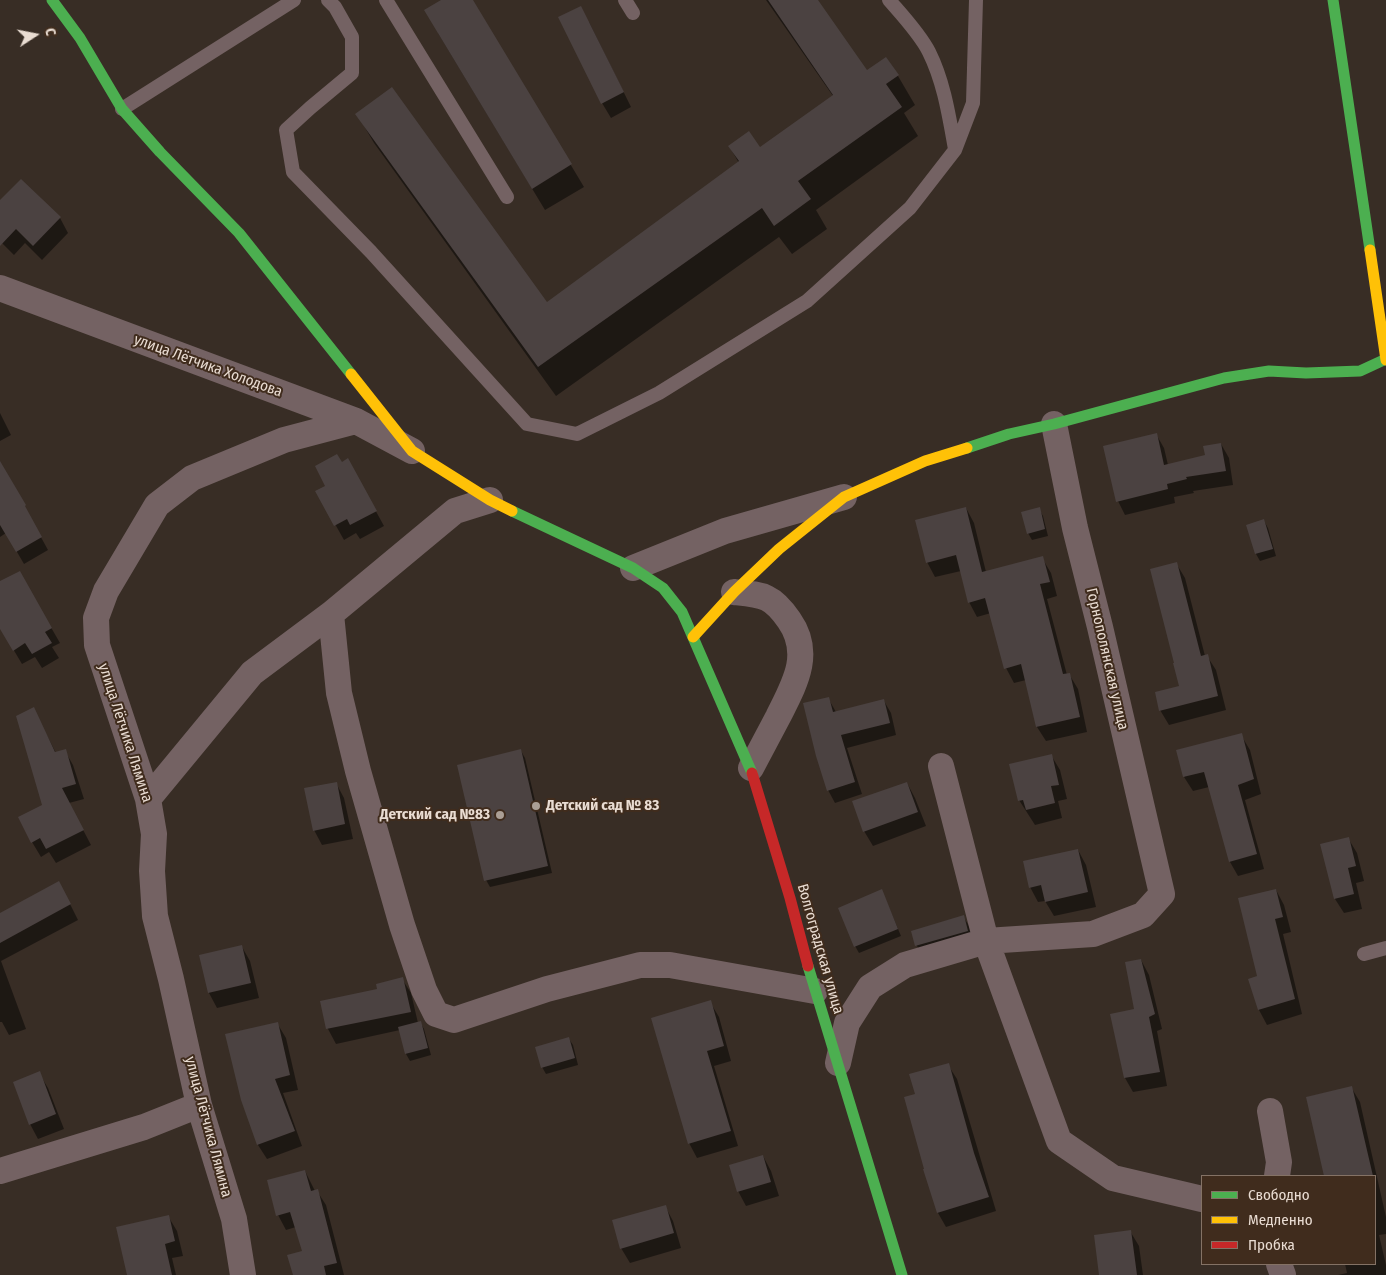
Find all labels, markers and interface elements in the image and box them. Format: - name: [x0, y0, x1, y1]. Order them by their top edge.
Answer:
- north arrow: [10, 10, 60, 60]
- text: С: [41, 27, 59, 37]
- street label: улица Лётчика Холодова: [131, 331, 285, 401]
- street label: Горнополянская улица: [1082, 586, 1132, 732]
- street label: улица Лётчика Лямина: [94, 661, 156, 805]
- place label: Детский сад № 83: [546, 797, 659, 815]
- marker: Детский сад № 83: [530, 800, 542, 812]
- place label: Детский сад №83: [380, 806, 490, 824]
- marker: Детский сад №83: [494, 809, 506, 821]
- street label: Волгоградская улица: [793, 882, 847, 1016]
- street label: улица Лётчика Лямина: [181, 1055, 235, 1199]
- legend: [1201, 1175, 1376, 1265]
- text: Свободно: [1248, 1186, 1310, 1204]
- text: Медленно: [1248, 1211, 1313, 1229]
- text: Пробка: [1248, 1236, 1295, 1254]

